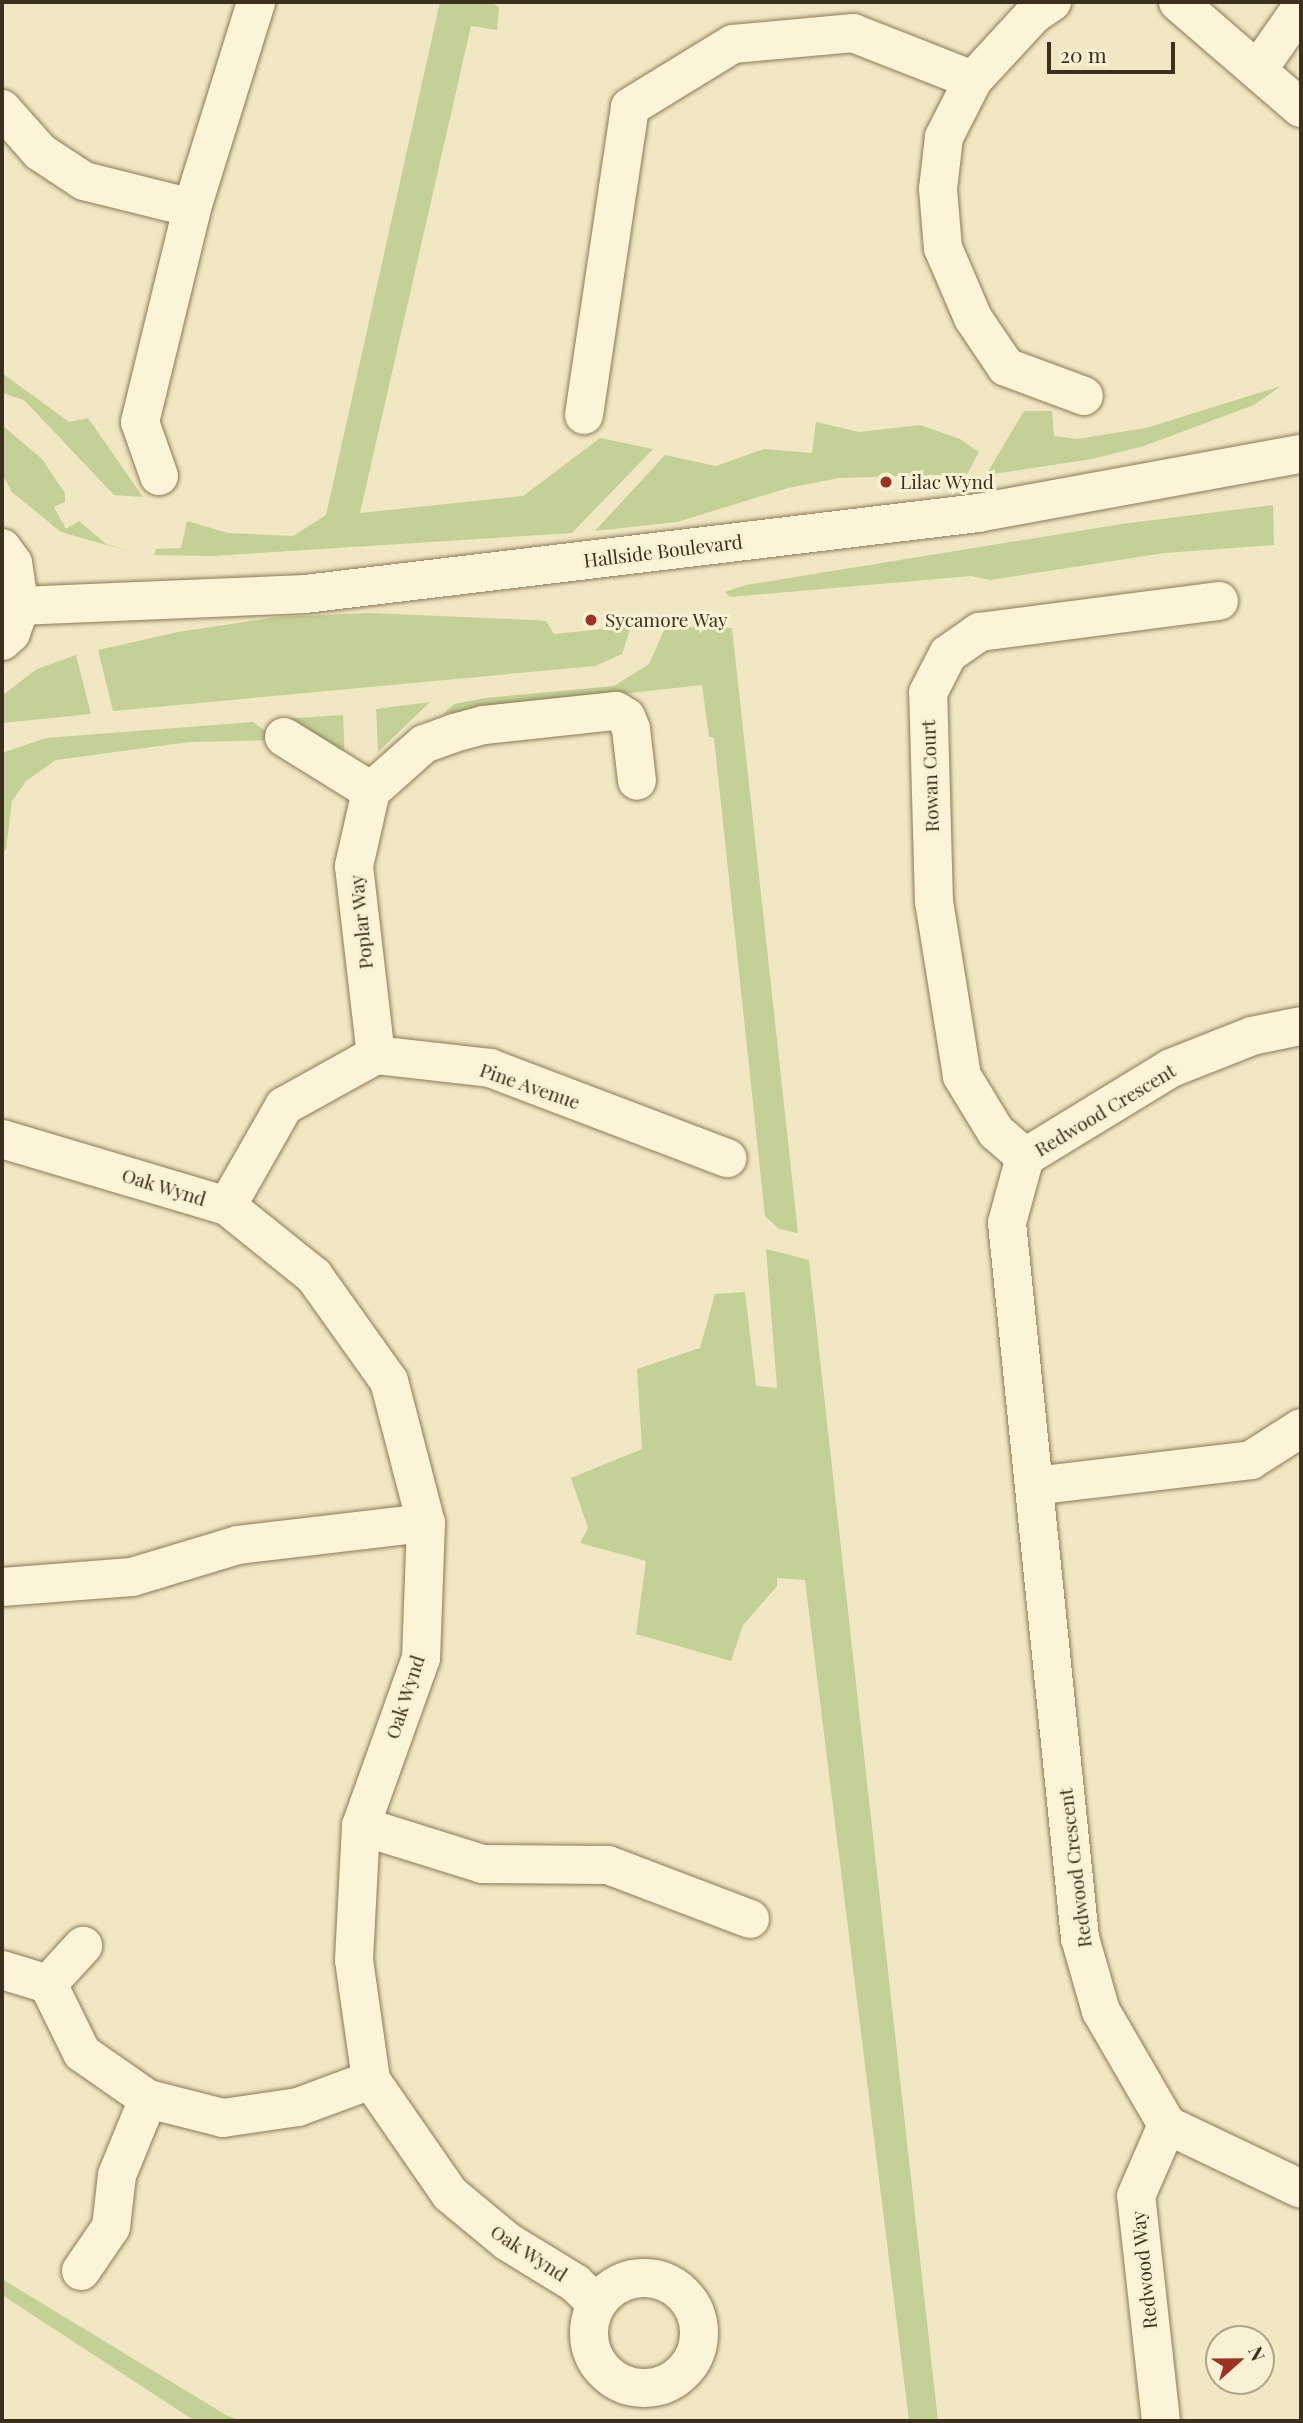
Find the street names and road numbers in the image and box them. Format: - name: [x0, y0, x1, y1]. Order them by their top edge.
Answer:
- street label: Hallside Boulevard: [582, 530, 744, 572]
- street label: Rowan Court: [917, 719, 943, 833]
- street label: Poplar Way: [345, 873, 377, 971]
- street label: Pine Avenue: [477, 1058, 583, 1114]
- street label: Redwood Crescent: [1030, 1059, 1180, 1161]
- street label: Oak Wynd: [119, 1163, 209, 1211]
- street label: Oak Wynd: [381, 1652, 429, 1742]
- street label: Redwood Crescent: [1054, 1787, 1096, 1949]
- street label: Redwood Way: [1126, 2210, 1162, 2330]
- street label: Oak Wynd: [486, 2220, 572, 2286]

